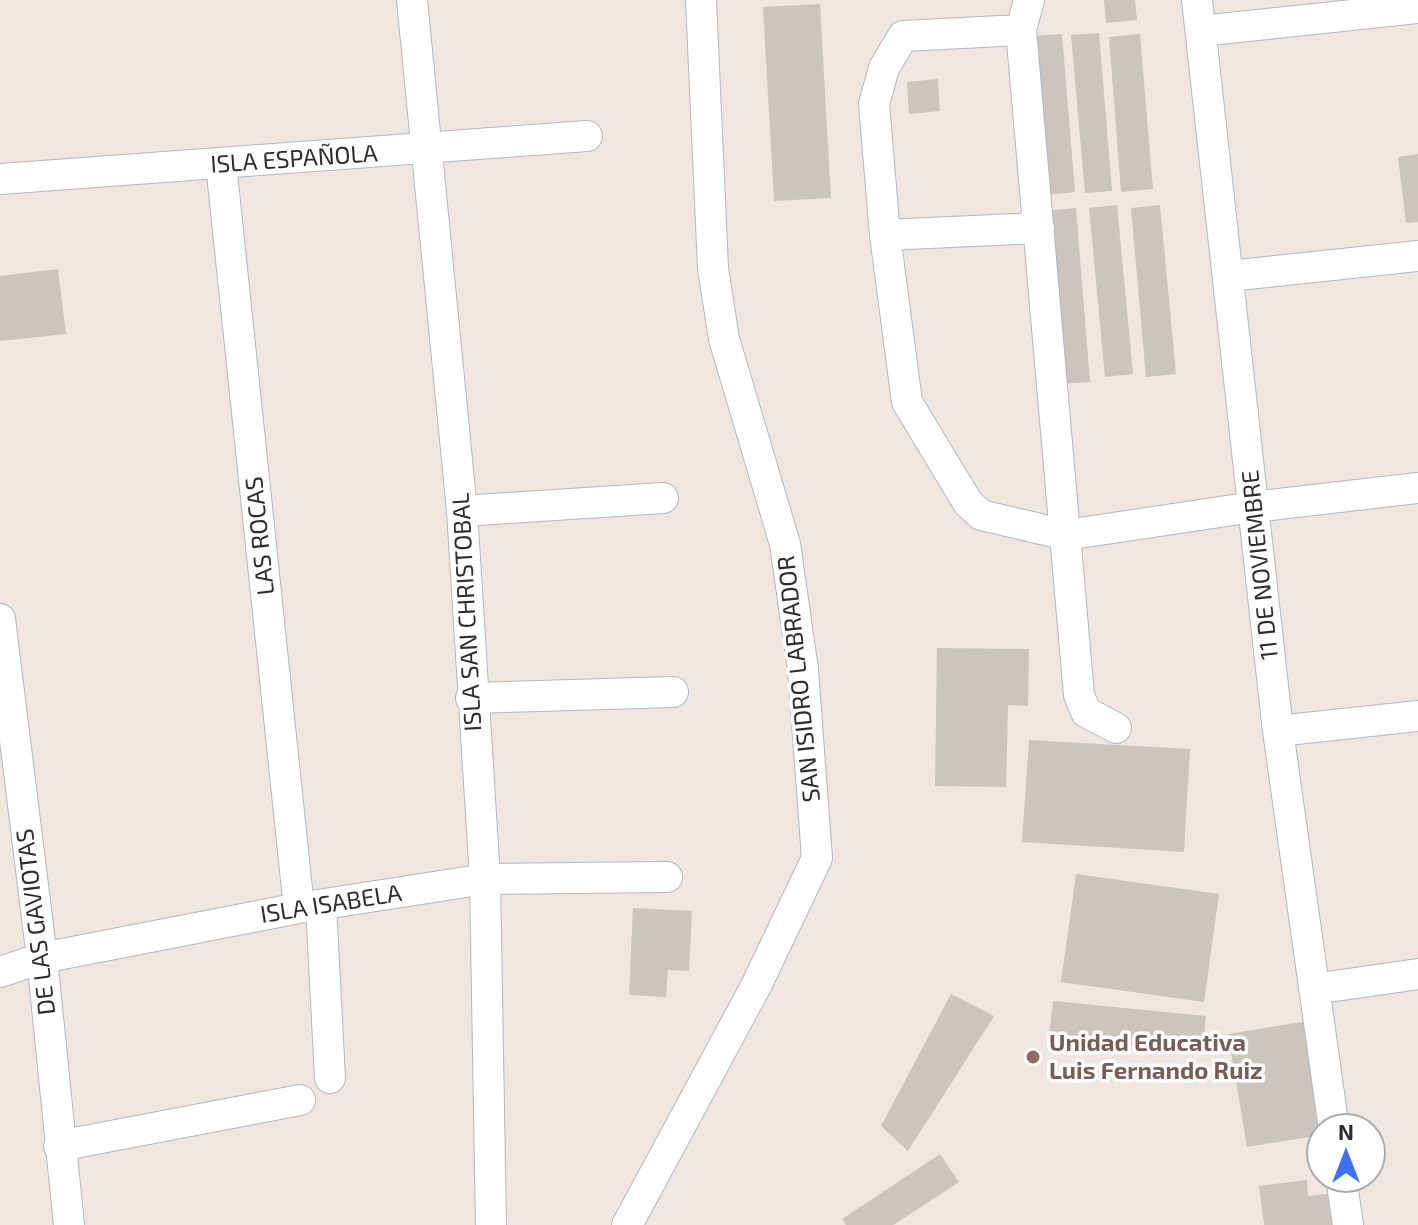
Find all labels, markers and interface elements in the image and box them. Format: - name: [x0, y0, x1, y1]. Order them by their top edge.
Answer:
- street label: ISLA ESPAÑOLA: [209, 139, 379, 179]
- street label: 11 DE NOVIEMBRE: [1236, 469, 1284, 661]
- street label: LAS ROCAS: [239, 475, 281, 597]
- street label: ISLA SAN CHRISTOBAL: [446, 492, 488, 732]
- street label: SAN ISIDRO LABRADOR: [772, 554, 826, 804]
- street label: DE LAS GAVIOTAS: [10, 827, 62, 1017]
- street label: ISLA ISABELA: [258, 879, 404, 929]
- place label: Unidad Educativa Luis Fernando Ruiz: [1049, 1029, 1263, 1085]
- marker: Unidad Educativa Luis Fernando Ruiz: [1024, 1048, 1042, 1066]
- north arrow: [1306, 1113, 1386, 1193]
- text: N: [1338, 1118, 1354, 1144]

